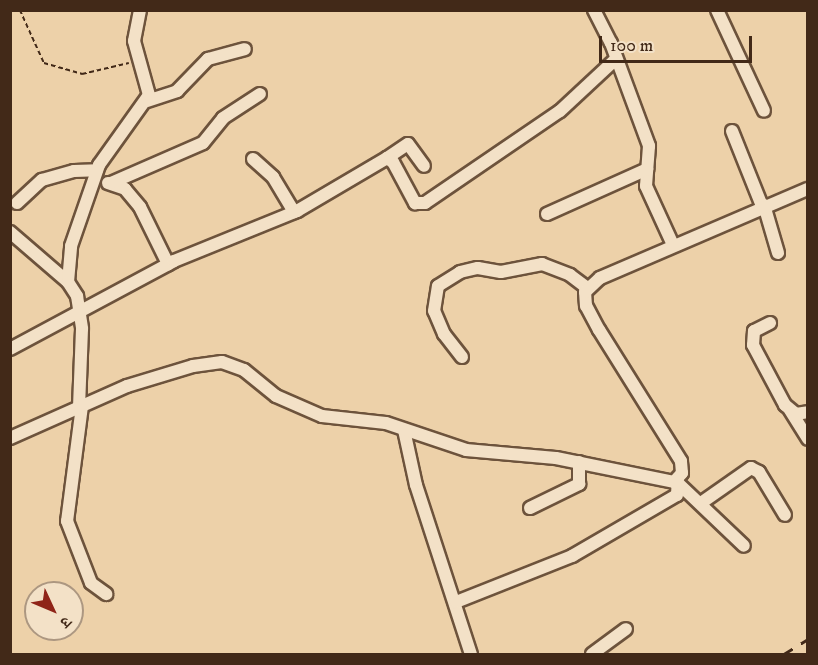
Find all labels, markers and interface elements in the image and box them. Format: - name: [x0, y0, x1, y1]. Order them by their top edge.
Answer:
- scale bar: [602, 24, 755, 62]
- text: 100 m: [610, 35, 653, 57]
- north arrow: [24, 581, 84, 641]
- text: उ: [55, 612, 76, 632]

